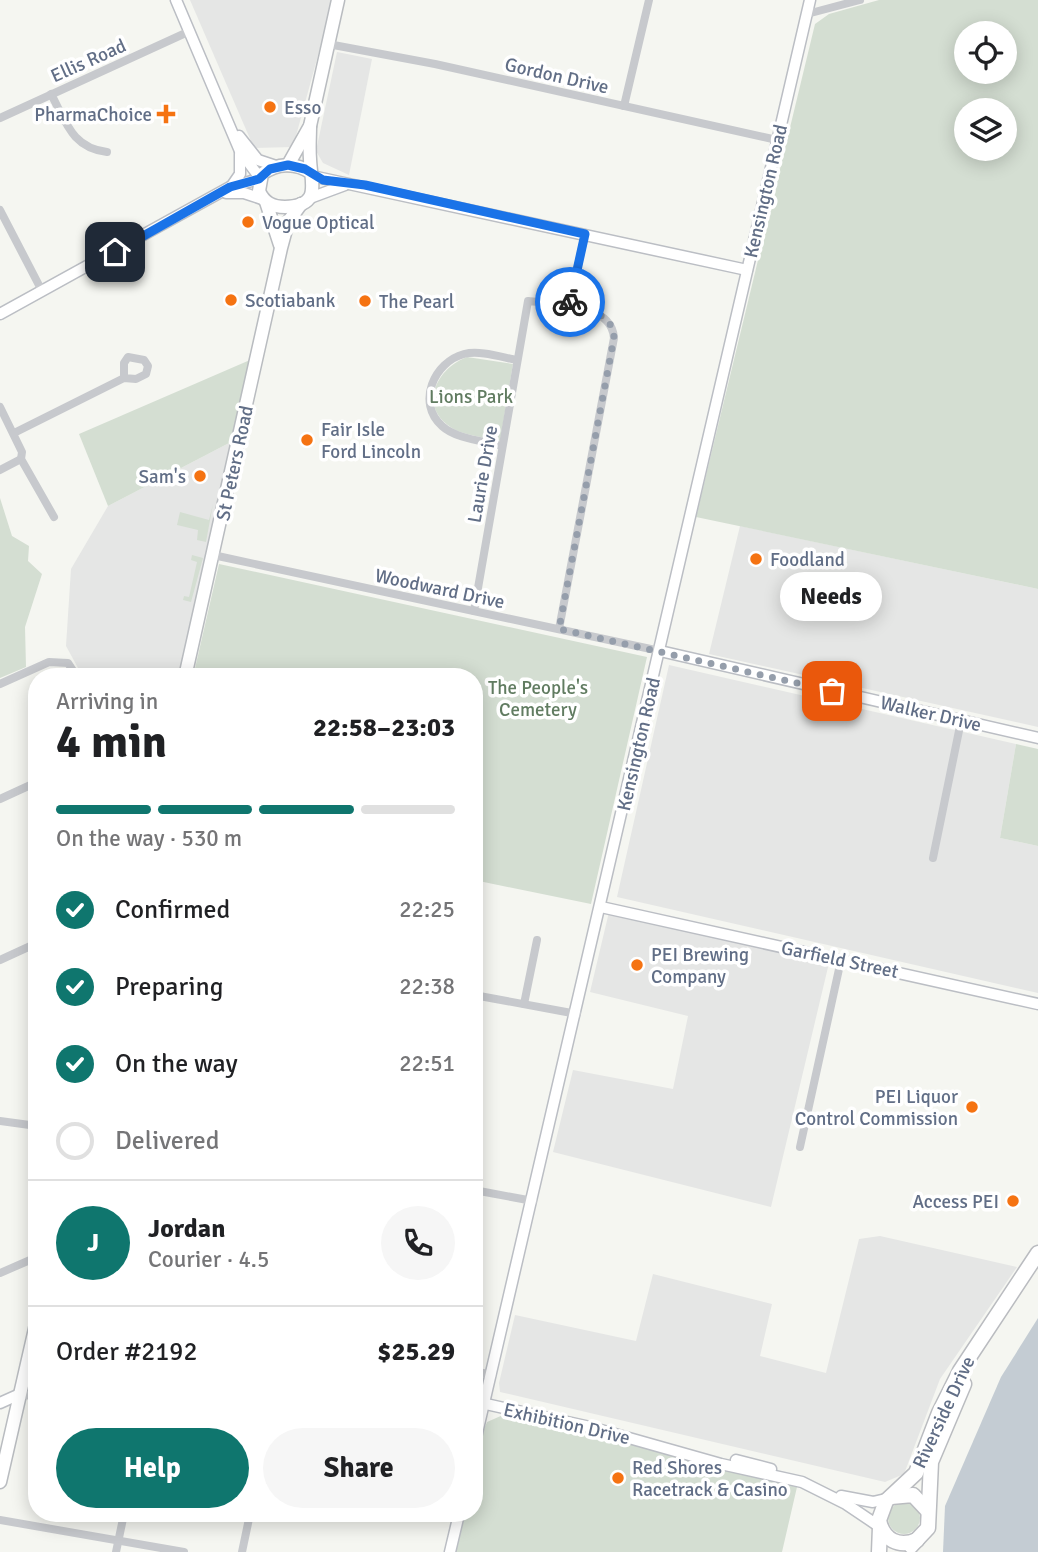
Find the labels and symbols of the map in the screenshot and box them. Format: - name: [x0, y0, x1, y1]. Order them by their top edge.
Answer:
- street label: Ellis Road: [47, 34, 130, 88]
- street label: Gordon Drive: [502, 52, 611, 100]
- place label: Esso: [284, 96, 321, 120]
- marker: Esso: [262, 99, 278, 115]
- place label: PharmaChoice: [34, 103, 152, 127]
- marker: PharmaChoice: [158, 106, 174, 122]
- street label: Kensington Road: [739, 122, 793, 260]
- place label: Vogue Optical: [262, 211, 375, 235]
- marker: Vogue Optical: [240, 214, 256, 230]
- pin: [85, 222, 145, 282]
- courier: [535, 267, 605, 337]
- place label: Scotiabank: [245, 289, 336, 313]
- place label: The Pearl: [379, 290, 454, 314]
- marker: Scotiabank: [223, 292, 239, 308]
- marker: The Pearl: [357, 293, 373, 309]
- park label: Lions Park: [429, 385, 513, 409]
- street label: St Peters Road: [211, 403, 259, 523]
- place label: Fair Isle Ford Lincoln: [321, 418, 421, 464]
- street label: Laurie Drive: [463, 424, 503, 525]
- marker: Fair Isle Ford Lincoln: [299, 432, 315, 448]
- place label: Sam's: [138, 465, 186, 489]
- marker: Sam's: [192, 468, 208, 484]
- place label: Foodland: [770, 548, 845, 572]
- marker: Foodland: [748, 551, 764, 567]
- street label: Woodward Drive: [373, 564, 507, 614]
- callout: Needs: [781, 572, 883, 621]
- pin: [802, 661, 862, 721]
- street label: Kensington Road: [612, 675, 666, 813]
- park label: The People's Cemetery: [488, 676, 588, 722]
- street label: Walker Drive: [878, 691, 984, 737]
- street label: Garfield Street: [779, 936, 901, 984]
- place label: PEI Brewing Company: [651, 943, 749, 989]
- marker: PEI Brewing Company: [629, 957, 645, 973]
- place label: PEI Liquor Control Commission: [795, 1085, 958, 1131]
- marker: PEI Liquor Control Commission: [964, 1099, 980, 1115]
- place label: Access PEI: [912, 1190, 999, 1214]
- marker: Access PEI: [1005, 1193, 1021, 1209]
- street label: Riverside Drive: [907, 1353, 980, 1472]
- street label: Exhibition Drive: [501, 1398, 632, 1450]
- place label: Red Shores Racetrack & Casino: [632, 1456, 788, 1502]
- marker: Red Shores Racetrack & Casino: [610, 1470, 626, 1486]

